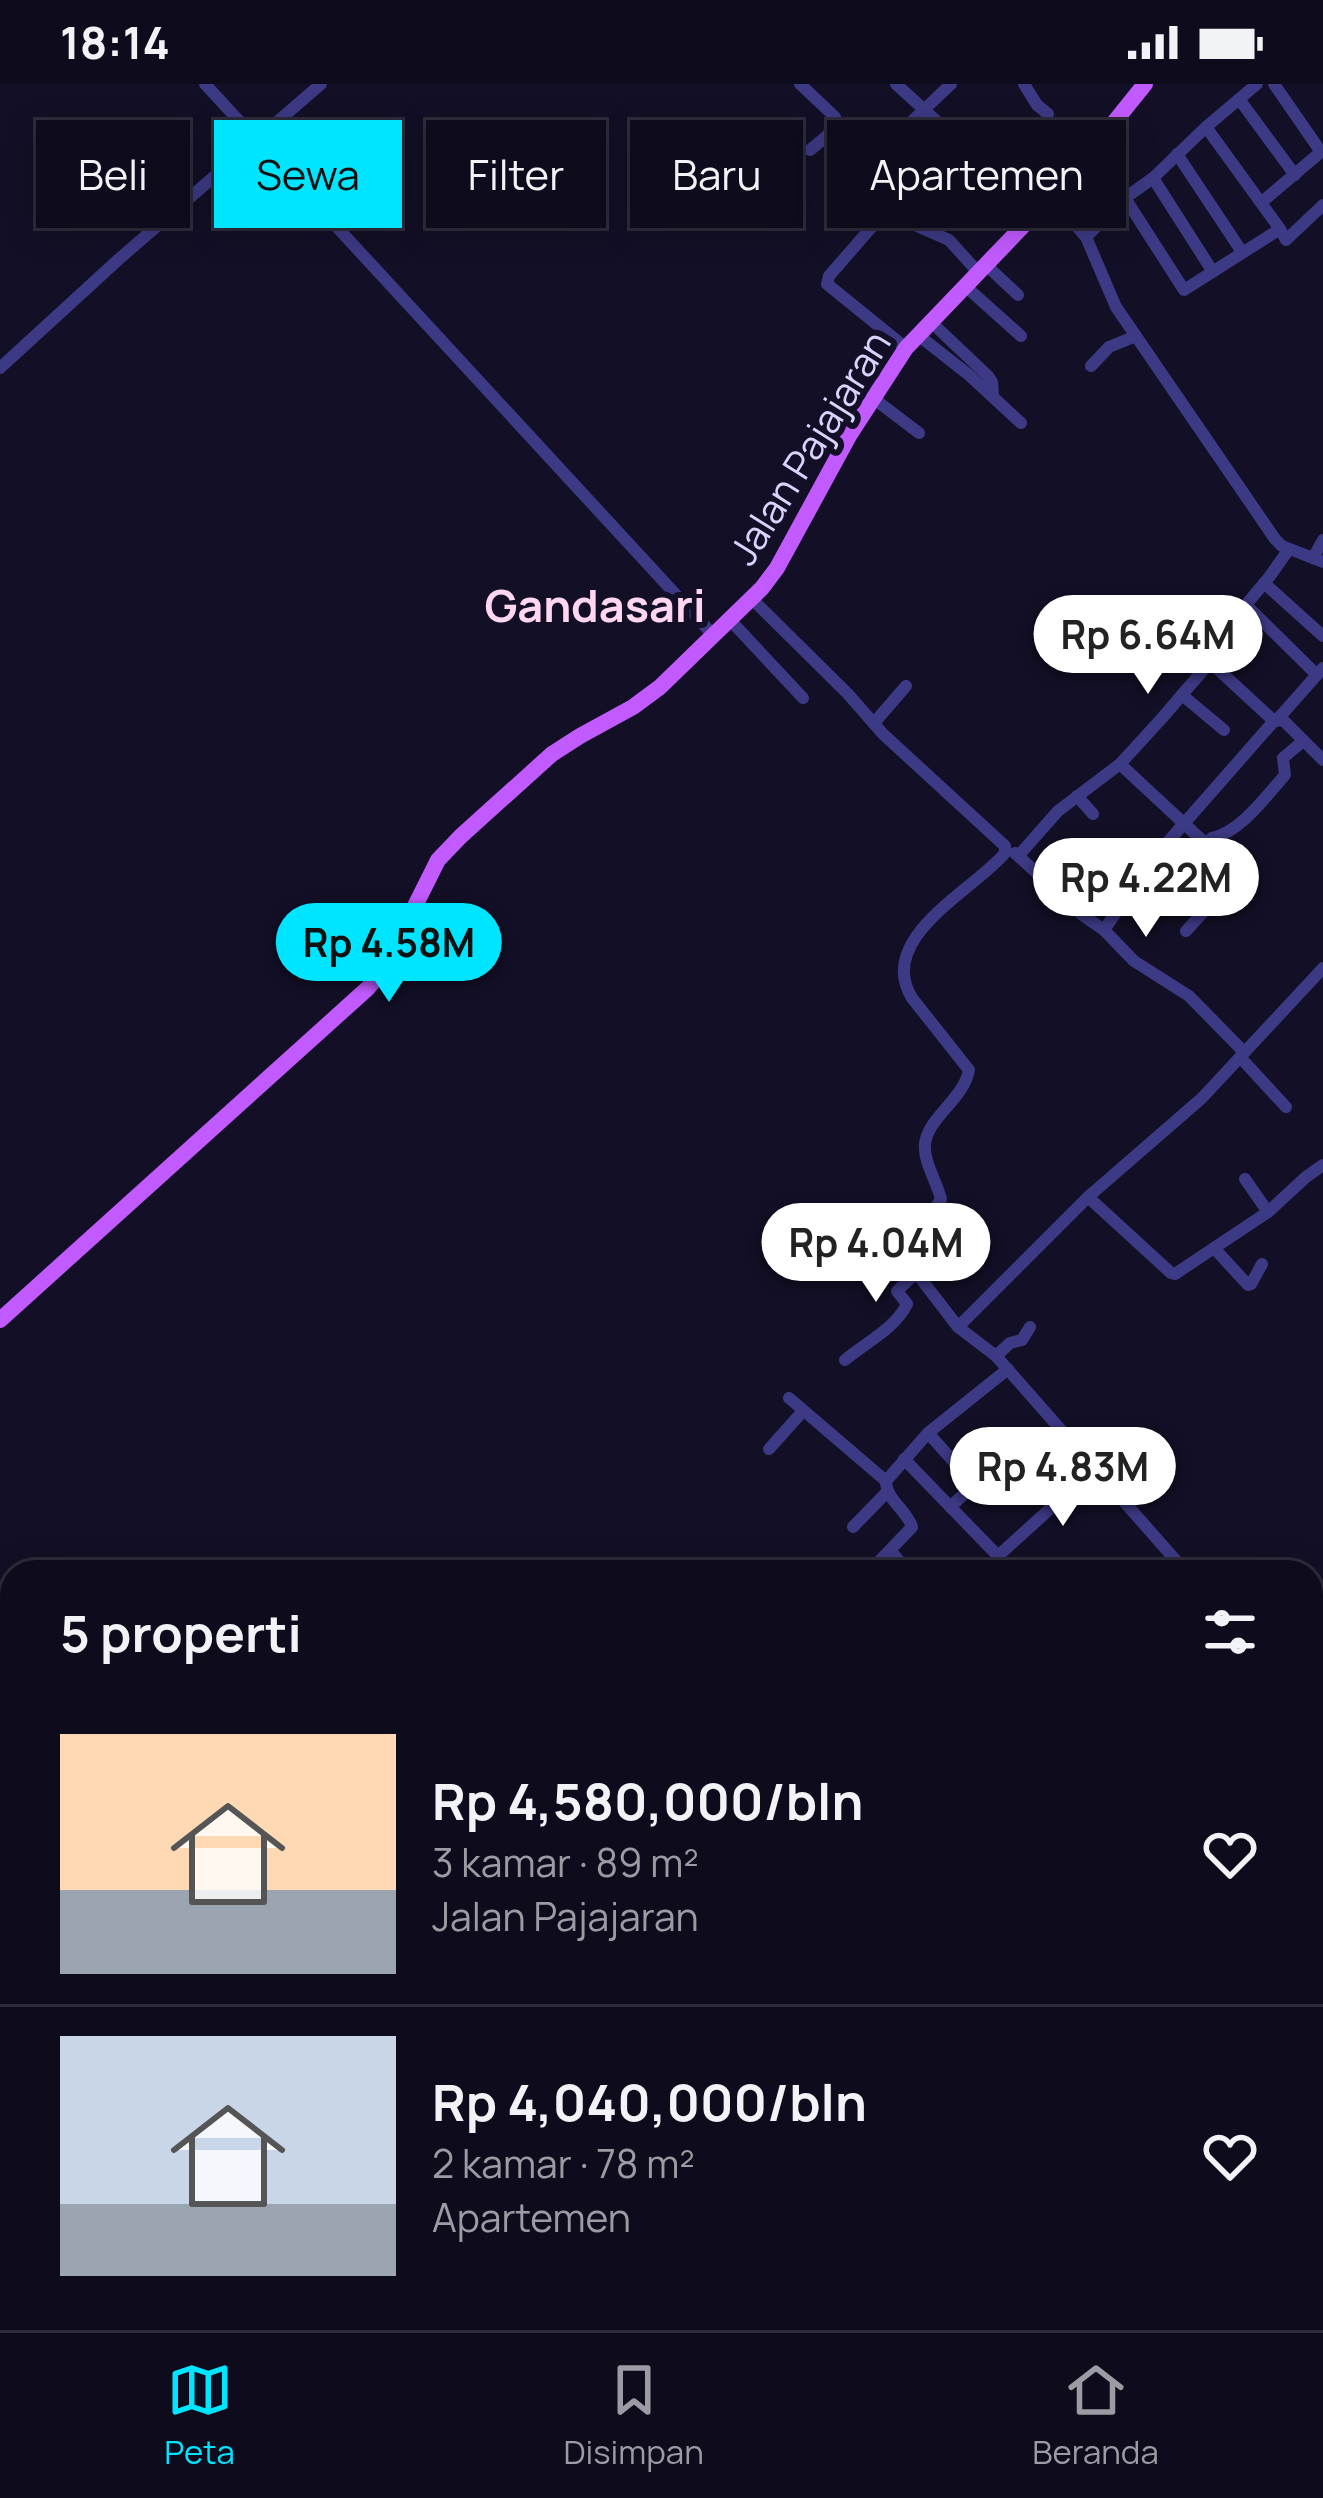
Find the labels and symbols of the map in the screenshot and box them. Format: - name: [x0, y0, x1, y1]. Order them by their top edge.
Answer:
- street label: Jalan Pajajaran: [715, 320, 903, 574]
- district label: Gandasari: [484, 574, 706, 636]
- pin: Rp 6.64M: [1024, 595, 1272, 697]
- pin: Rp 4.22M: [1022, 838, 1270, 940]
- pin: Rp 4.58M: [265, 903, 513, 1005]
- pin: Rp 4.04M: [752, 1203, 1000, 1305]
- pin: Rp 4.83M: [939, 1427, 1187, 1529]

